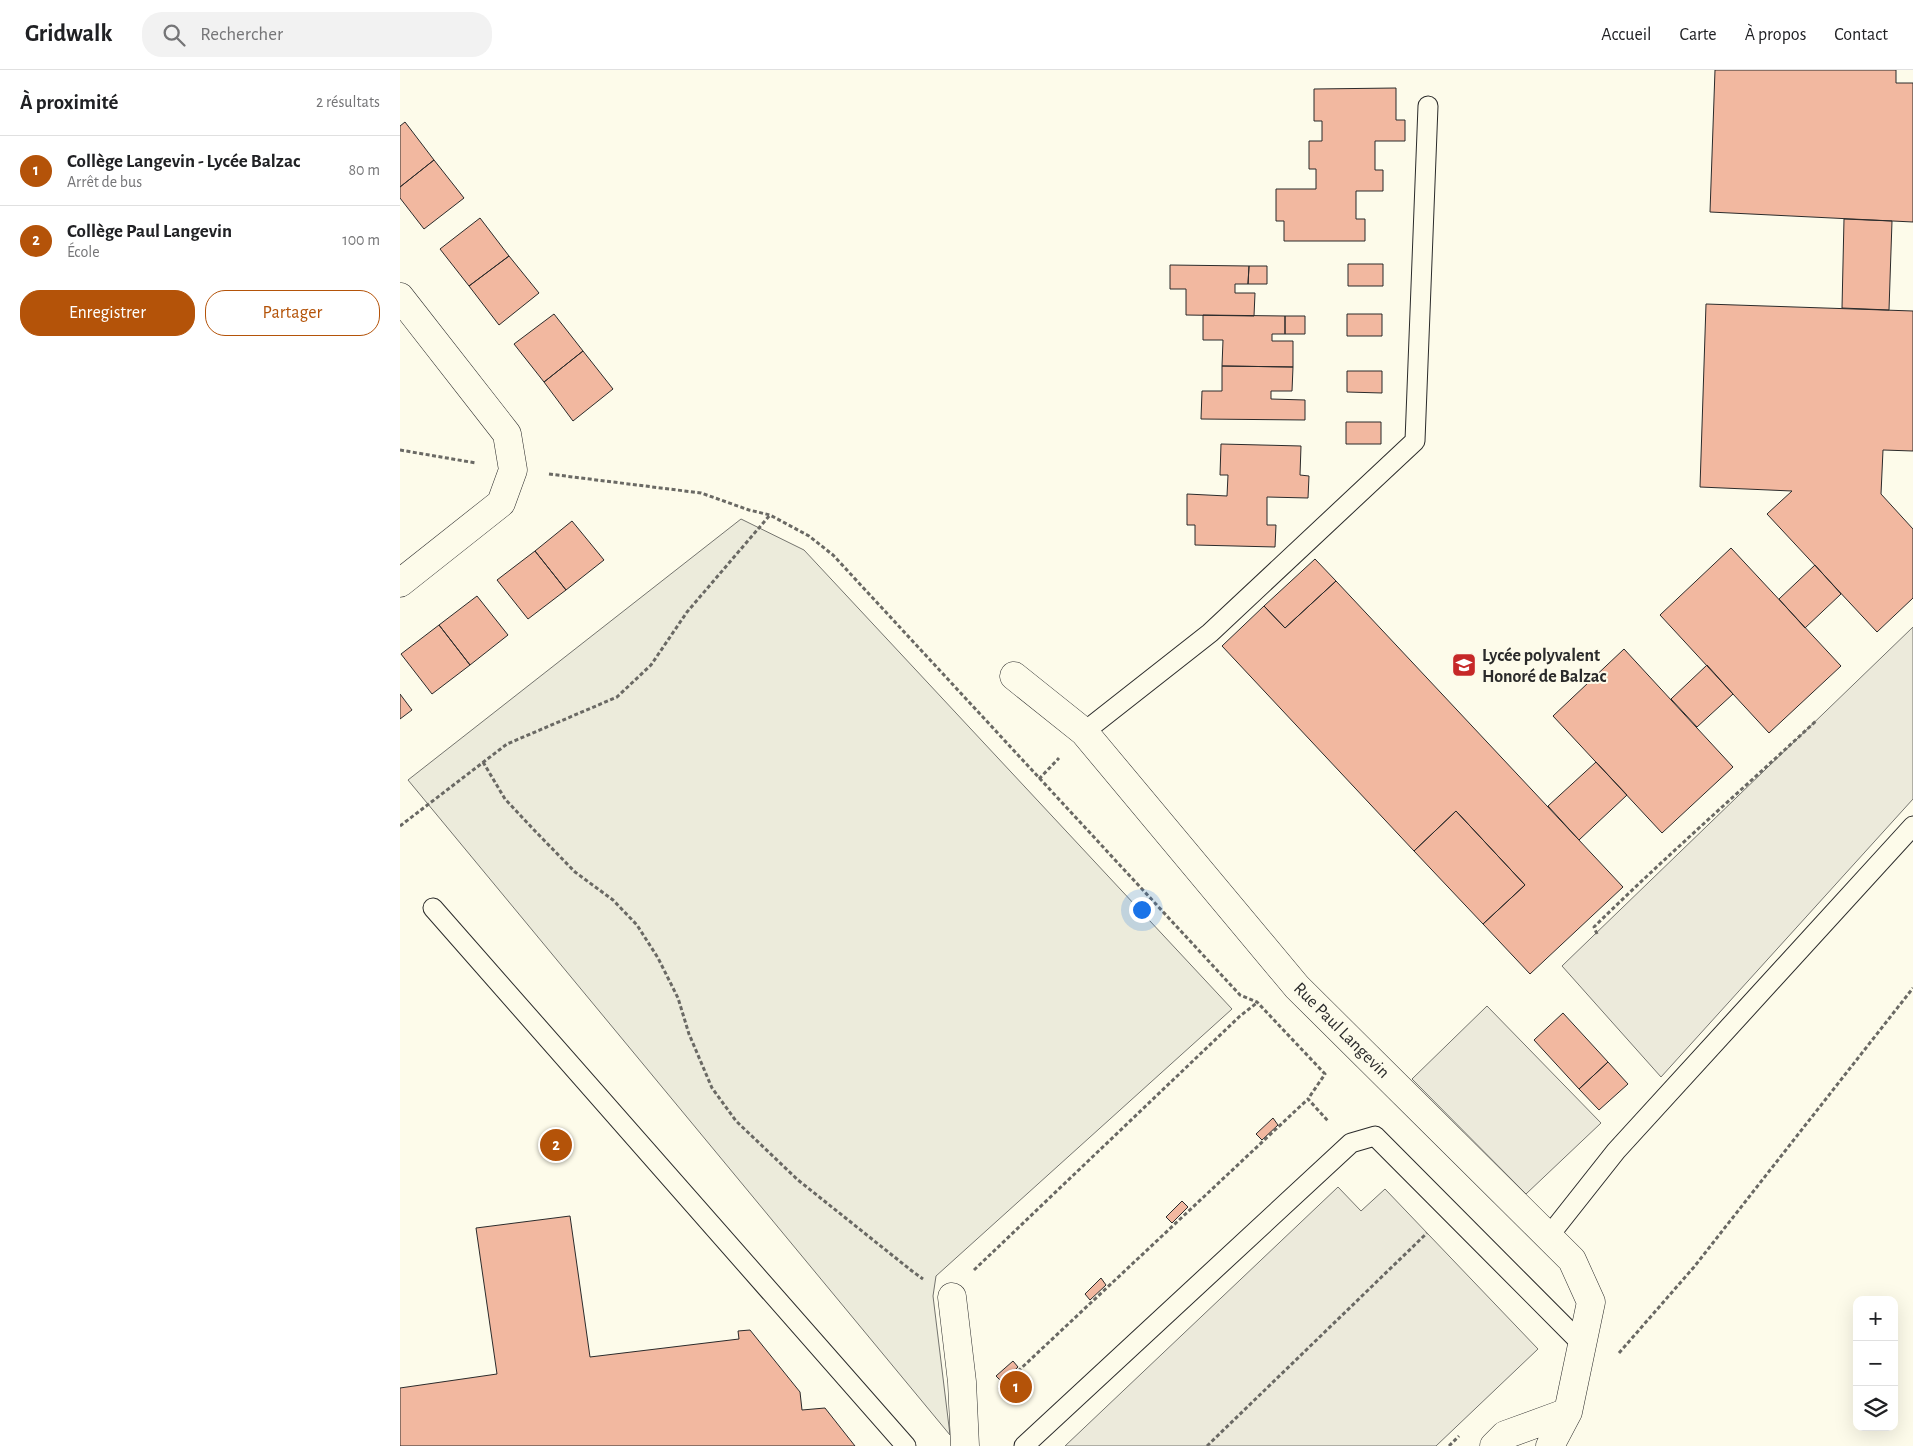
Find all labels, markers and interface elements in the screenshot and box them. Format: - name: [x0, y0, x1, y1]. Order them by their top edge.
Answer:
- search box: [142, 12, 492, 57]
- icon: search: [160, 21, 188, 49]
- text: Gridwalk: [25, 22, 112, 46]
- text: Rechercher: [200, 25, 283, 44]
- text: Accueil: [1601, 26, 1652, 44]
- text: Carte: [1680, 26, 1717, 44]
- text: À propos: [1745, 26, 1806, 44]
- text: Contact: [1834, 26, 1888, 44]
- text: À proximité: [20, 92, 118, 113]
- text: 2 résultats: [316, 94, 380, 110]
- text: Collège Langevin - Lycée Balzac: [67, 152, 300, 171]
- text: 1: [33, 162, 39, 178]
- text: 80 m: [349, 162, 380, 178]
- text: Arrêt de bus: [67, 174, 142, 190]
- text: Collège Paul Langevin: [67, 222, 232, 241]
- text: 2: [32, 232, 40, 248]
- text: 100 m: [342, 232, 380, 248]
- text: École: [67, 244, 100, 260]
- button: Enregistrer: [20, 290, 195, 336]
- button: Partager: [205, 290, 380, 336]
- place label: Lycée polyvalent Honoré de Balzac: [1482, 647, 1607, 686]
- school or university icon: Lycée polyvalent Honoré de Balzac: [1451, 652, 1477, 678]
- your location: [1129, 897, 1155, 923]
- street label: Rue Paul Langevin: [1290, 979, 1393, 1082]
- pin: 2: [540, 1126, 572, 1164]
- map controls: [1853, 1296, 1898, 1431]
- button: +: [1853, 1296, 1898, 1341]
- button: −: [1853, 1341, 1898, 1386]
- pin: 1: [1000, 1368, 1032, 1406]
- button: layers: [1853, 1386, 1898, 1431]

